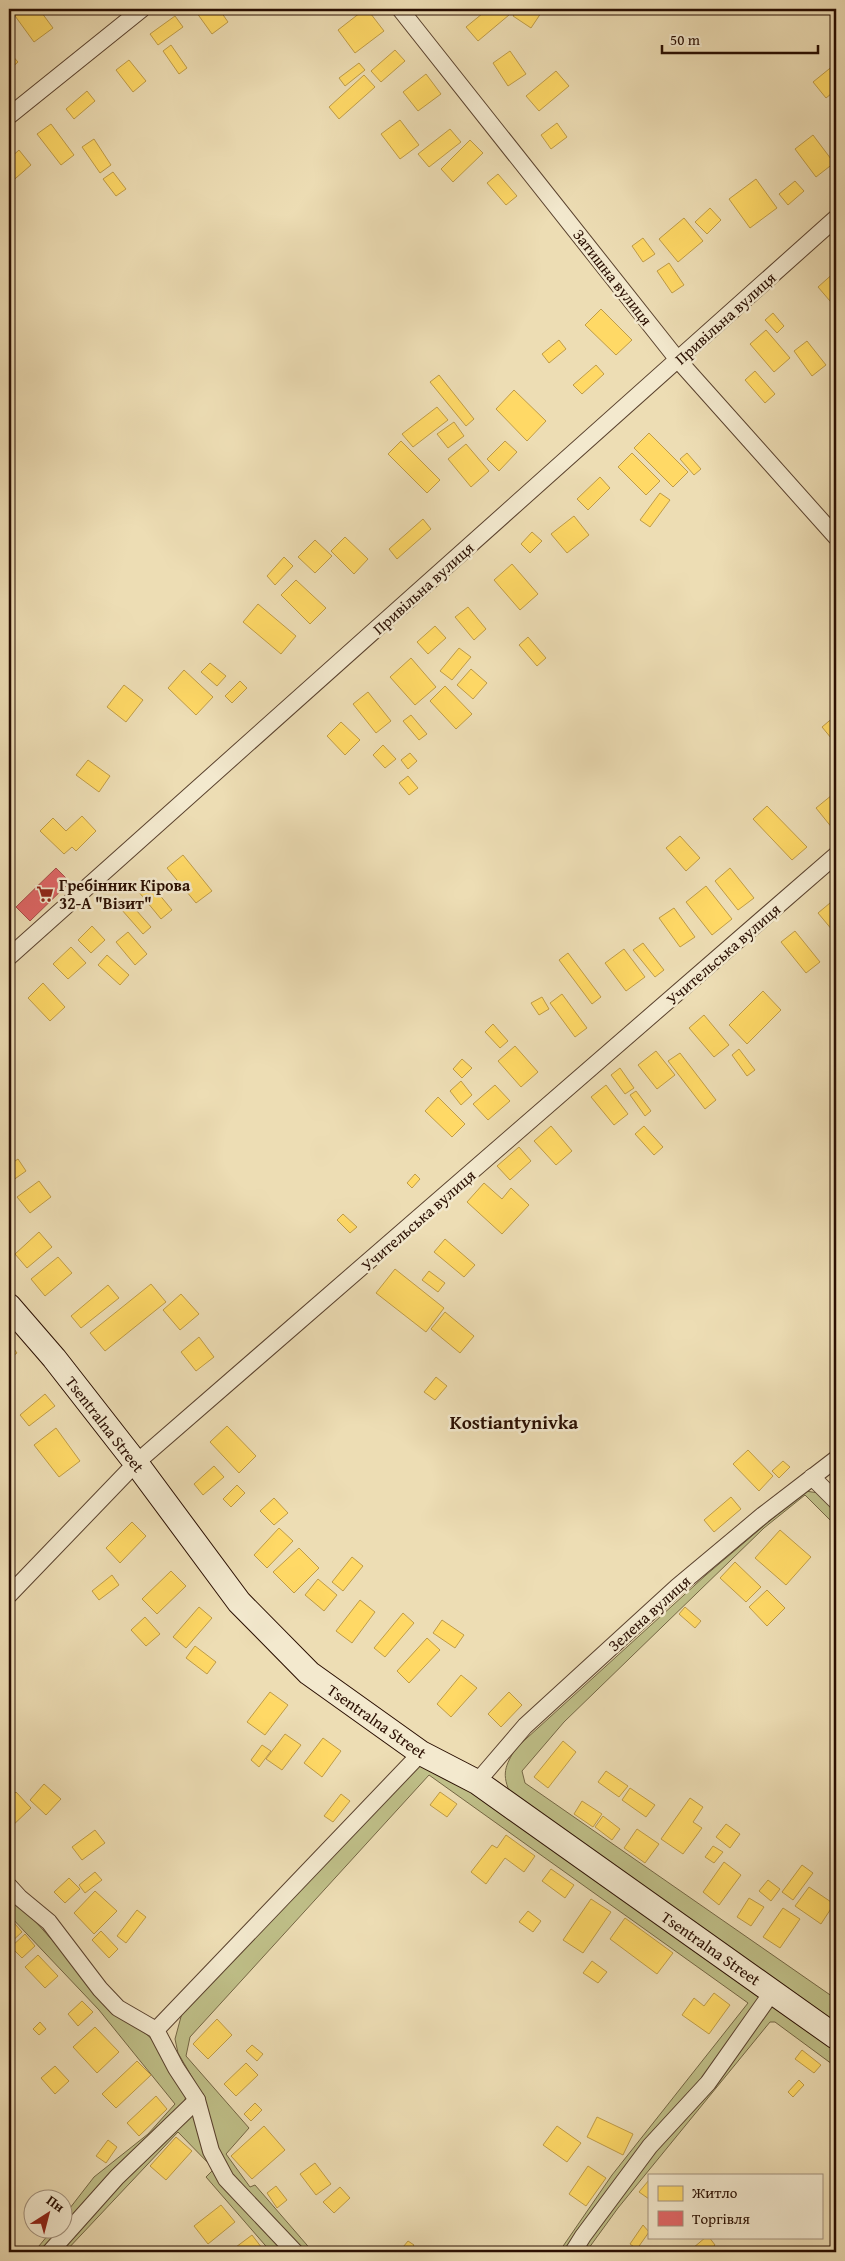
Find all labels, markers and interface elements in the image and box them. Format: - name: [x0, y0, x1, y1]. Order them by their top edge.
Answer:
- scale bar: [662, 22, 819, 54]
- text: 50 m: [670, 29, 701, 50]
- street label: Затишна вулиця: [567, 223, 659, 331]
- street label: Привільна вулиця: [669, 266, 781, 370]
- street label: Привільна вулиця: [367, 536, 479, 640]
- place label: Гребінник Кірова 32-А "Візит": [59, 873, 191, 915]
- supermarket icon: Гребінник Кірова 32-А "Візит": [35, 884, 55, 904]
- street label: Учительська вулиця: [660, 897, 786, 1011]
- street label: Учительська вулиця: [355, 1163, 481, 1277]
- street label: Tsentralna Street: [60, 1371, 151, 1478]
- district label: Kostiantynivka: [450, 1408, 579, 1436]
- street label: Зелена вулиця: [602, 1569, 696, 1657]
- street label: Tsentralna Street: [322, 1678, 432, 1764]
- street label: Tsentralna Street: [656, 1905, 766, 1991]
- legend: [648, 2174, 822, 2238]
- text: Житло: [691, 2182, 738, 2203]
- north arrow: [22, 2188, 72, 2238]
- text: Пн: [42, 2190, 69, 2217]
- text: Торгівля: [692, 2208, 750, 2229]

